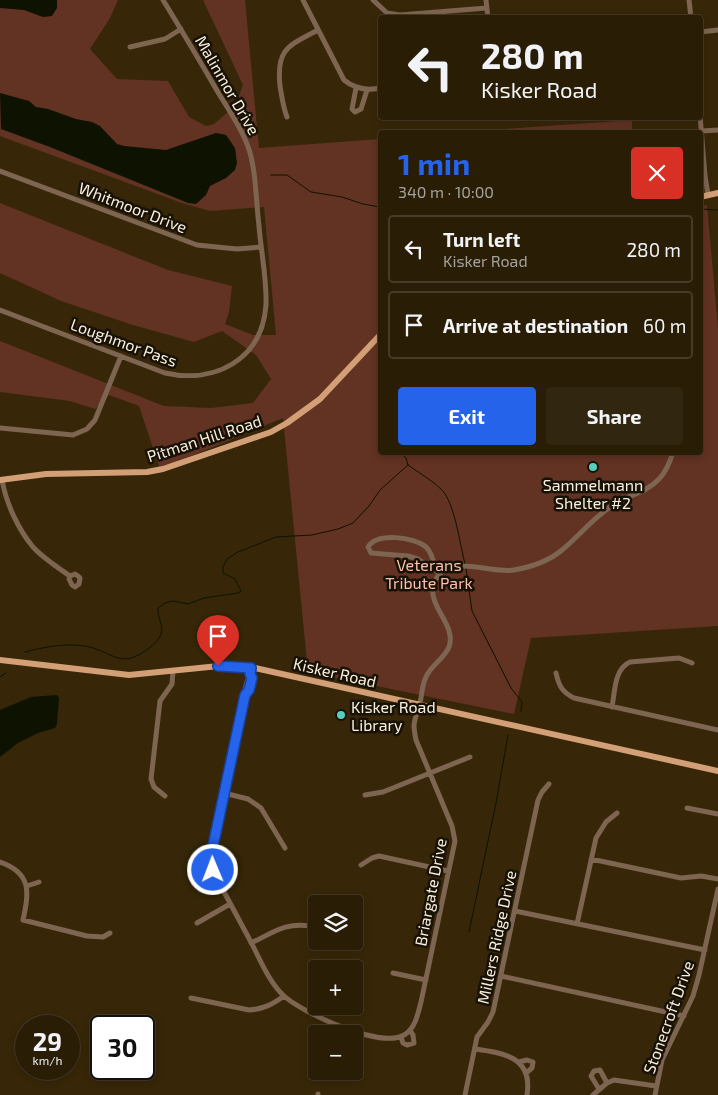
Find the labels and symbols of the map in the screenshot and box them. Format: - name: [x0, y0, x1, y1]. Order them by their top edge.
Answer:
- street label: Malinmor Drive: [192, 32, 264, 138]
- street label: Whitmoor Drive: [76, 178, 190, 236]
- street label: Loughmor Pass: [68, 314, 180, 370]
- street label: Pitman Hill Road: [144, 411, 264, 465]
- marker: Sammelmann Shelter #2: [587, 461, 599, 473]
- place label: Sammelmann Shelter #2: [543, 475, 643, 512]
- park label: Veterans Tribute Park: [385, 555, 473, 592]
- pin: [197, 615, 239, 666]
- street label: Kisker Road: [292, 653, 378, 691]
- place label: Kisker Road Library: [351, 697, 436, 734]
- marker: Kisker Road Library: [335, 709, 347, 721]
- street label: Briargate Drive: [410, 837, 450, 947]
- position arrow: [186, 843, 238, 895]
- street label: Millers Ridge Drive: [473, 868, 519, 1006]
- street label: Stonecroft Drive: [639, 958, 697, 1076]
- speed limit sign: 30: [90, 1015, 155, 1080]

